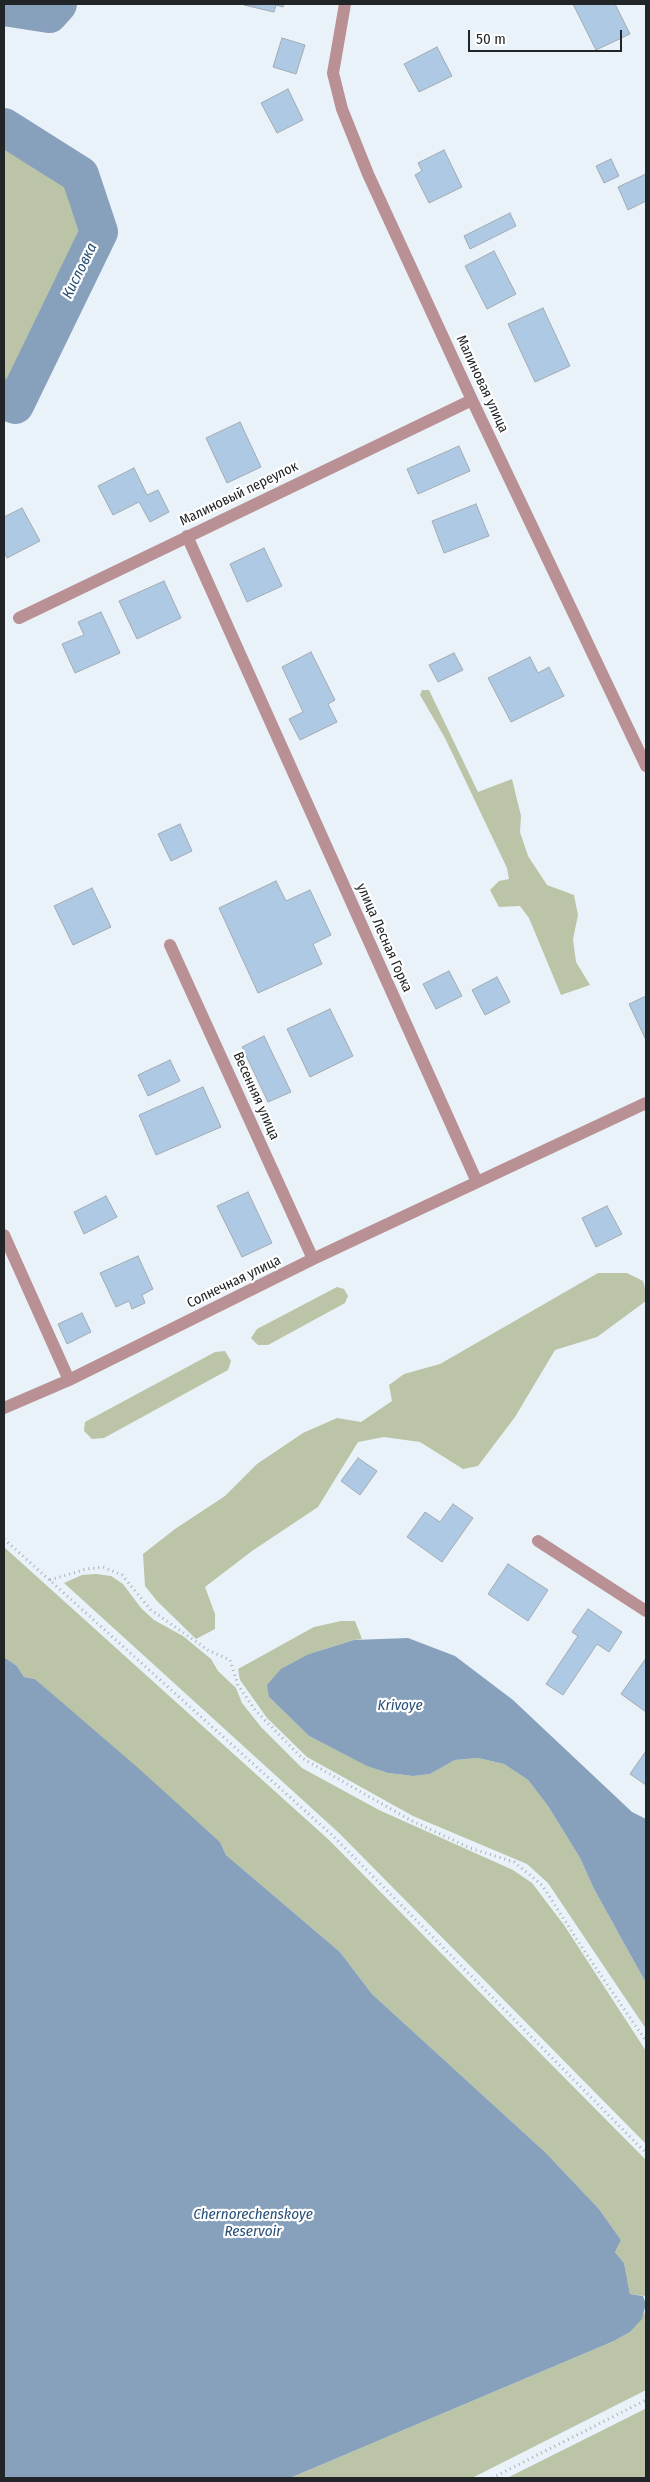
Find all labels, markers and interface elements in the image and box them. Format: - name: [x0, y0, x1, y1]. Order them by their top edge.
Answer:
- scale bar: [470, 20, 624, 52]
- text: 50 m: [476, 30, 506, 48]
- water label: Кисловка: [59, 240, 101, 302]
- street label: Малиновая улица: [452, 333, 512, 435]
- street label: Малиновый переулок: [177, 458, 301, 530]
- street label: улица Лесная Горка: [353, 881, 415, 995]
- street label: Весенняя улица: [229, 1049, 283, 1143]
- street label: Солнечная улица: [184, 1252, 284, 1312]
- water label: Krivoye: [377, 1697, 423, 1715]
- water label: Chernorechenskoye Reservoir: [193, 2206, 313, 2241]

